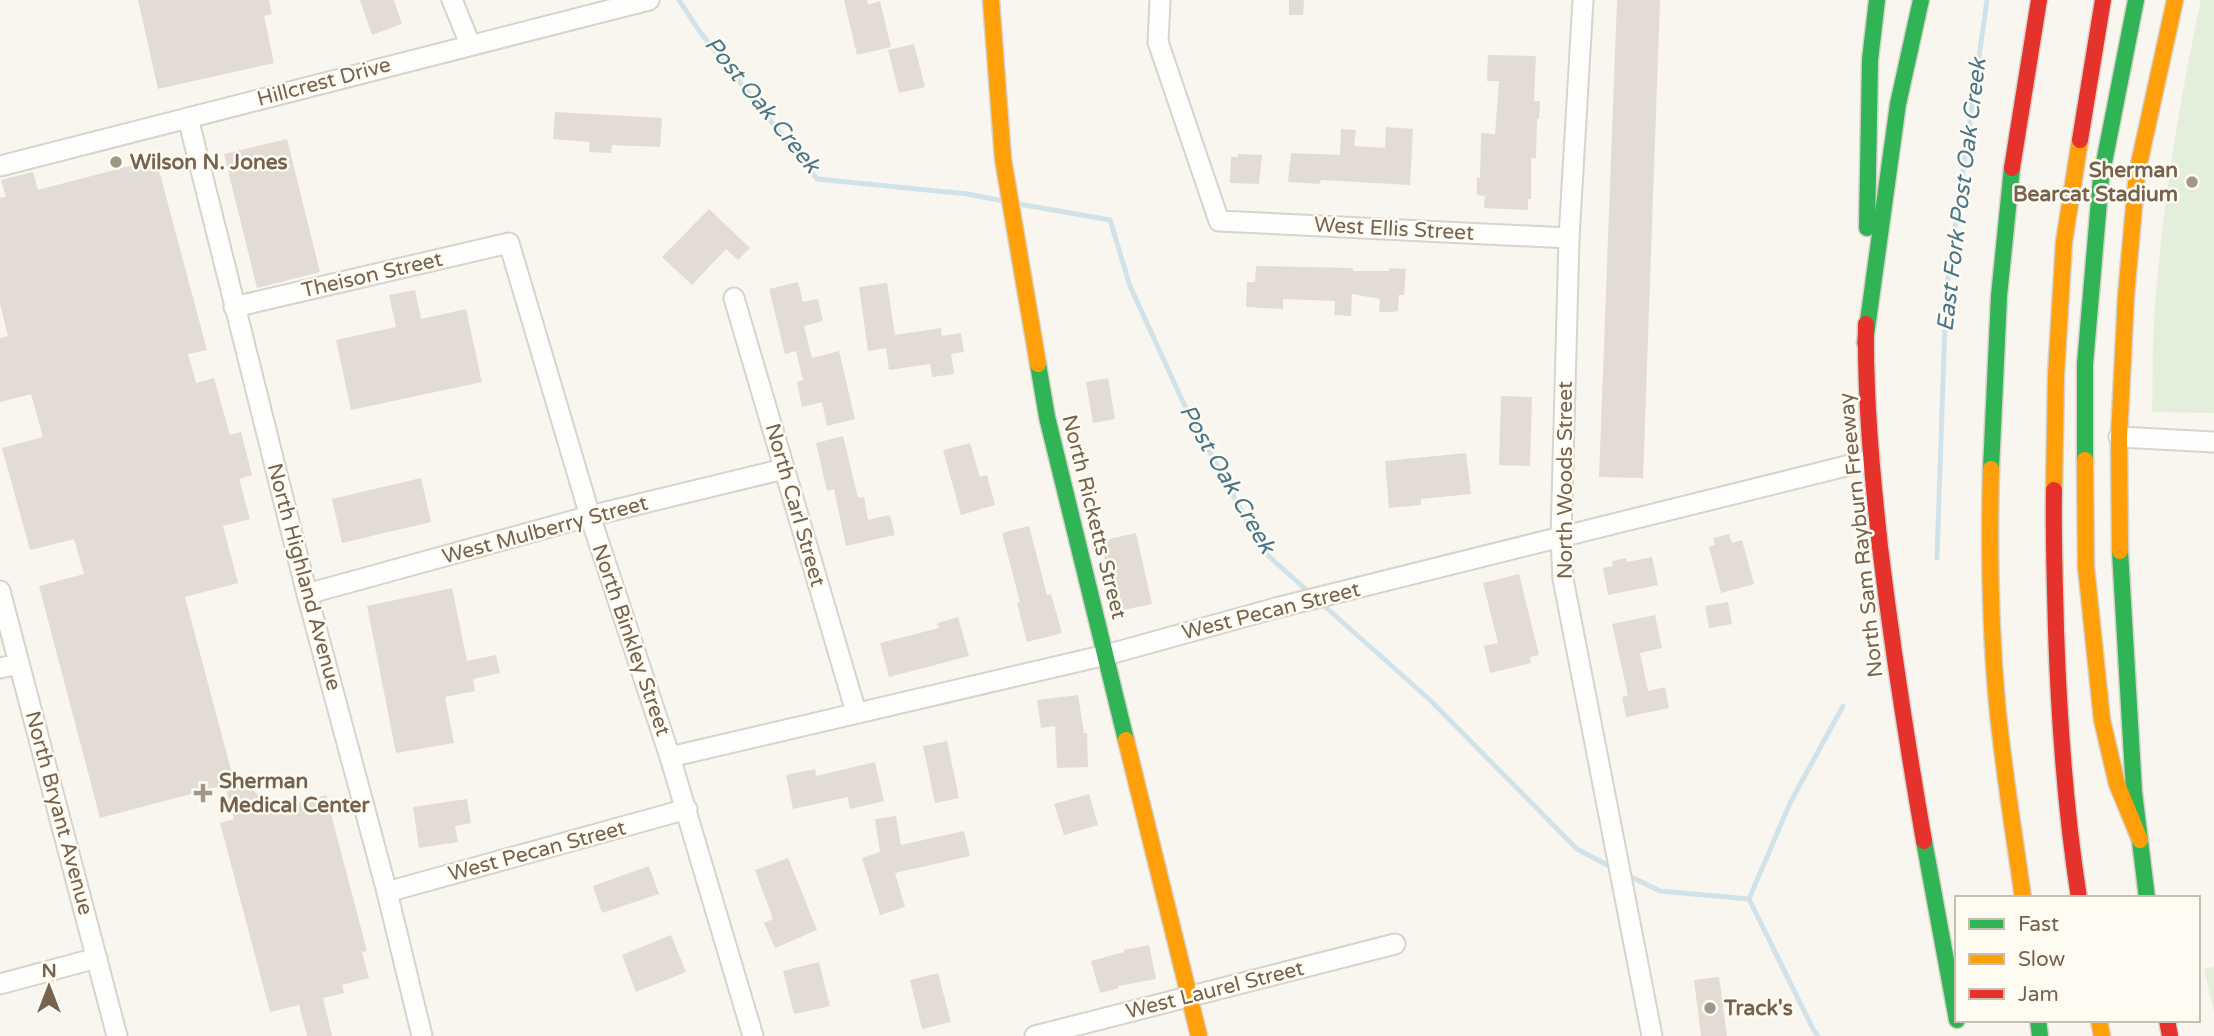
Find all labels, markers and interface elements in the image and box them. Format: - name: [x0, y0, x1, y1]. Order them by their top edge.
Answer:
- water label: Post Oak Creek: [698, 31, 827, 180]
- street label: Hillcrest Drive: [254, 52, 394, 112]
- water label: East Fork Post Oak Creek: [1931, 55, 1993, 333]
- place label: Wilson N. Jones: [130, 150, 288, 175]
- marker: Wilson N. Jones: [108, 154, 124, 170]
- place label: Sherman Bearcat Stadium: [2013, 158, 2178, 207]
- marker: Sherman Bearcat Stadium: [2184, 174, 2200, 190]
- street label: West Ellis Street: [1313, 212, 1475, 246]
- street label: Theison Street: [299, 247, 445, 303]
- street label: North Woods Street: [1553, 381, 1578, 579]
- street label: North Sam Rayburn Freeway: [1834, 391, 1888, 679]
- water label: Post Oak Creek: [1173, 399, 1282, 560]
- street label: North Ricketts Street: [1056, 412, 1132, 622]
- street label: North Carl Street: [760, 420, 830, 590]
- street label: North Highland Avenue: [262, 461, 346, 693]
- street label: West Mulberry Street: [440, 491, 650, 569]
- street label: North Binkley Street: [586, 541, 676, 739]
- street label: West Pecan Street: [1179, 577, 1363, 645]
- street label: North Bryant Avenue: [20, 708, 98, 918]
- place label: Sherman Medical Center: [219, 769, 370, 818]
- marker: Sherman Medical Center: [193, 783, 213, 803]
- street label: West Pecan Street: [446, 815, 628, 887]
- legend: [1955, 896, 2200, 1022]
- text: Fast: [2018, 912, 2059, 937]
- text: Slow: [2018, 947, 2066, 972]
- north arrow: [14, 952, 84, 1022]
- street label: West Laurel Street: [1123, 956, 1307, 1024]
- text: N: [41, 960, 57, 982]
- text: Jam: [2018, 982, 2059, 1007]
- place label: Track's: [1723, 996, 1793, 1021]
- marker: Track's: [1702, 1000, 1718, 1016]

